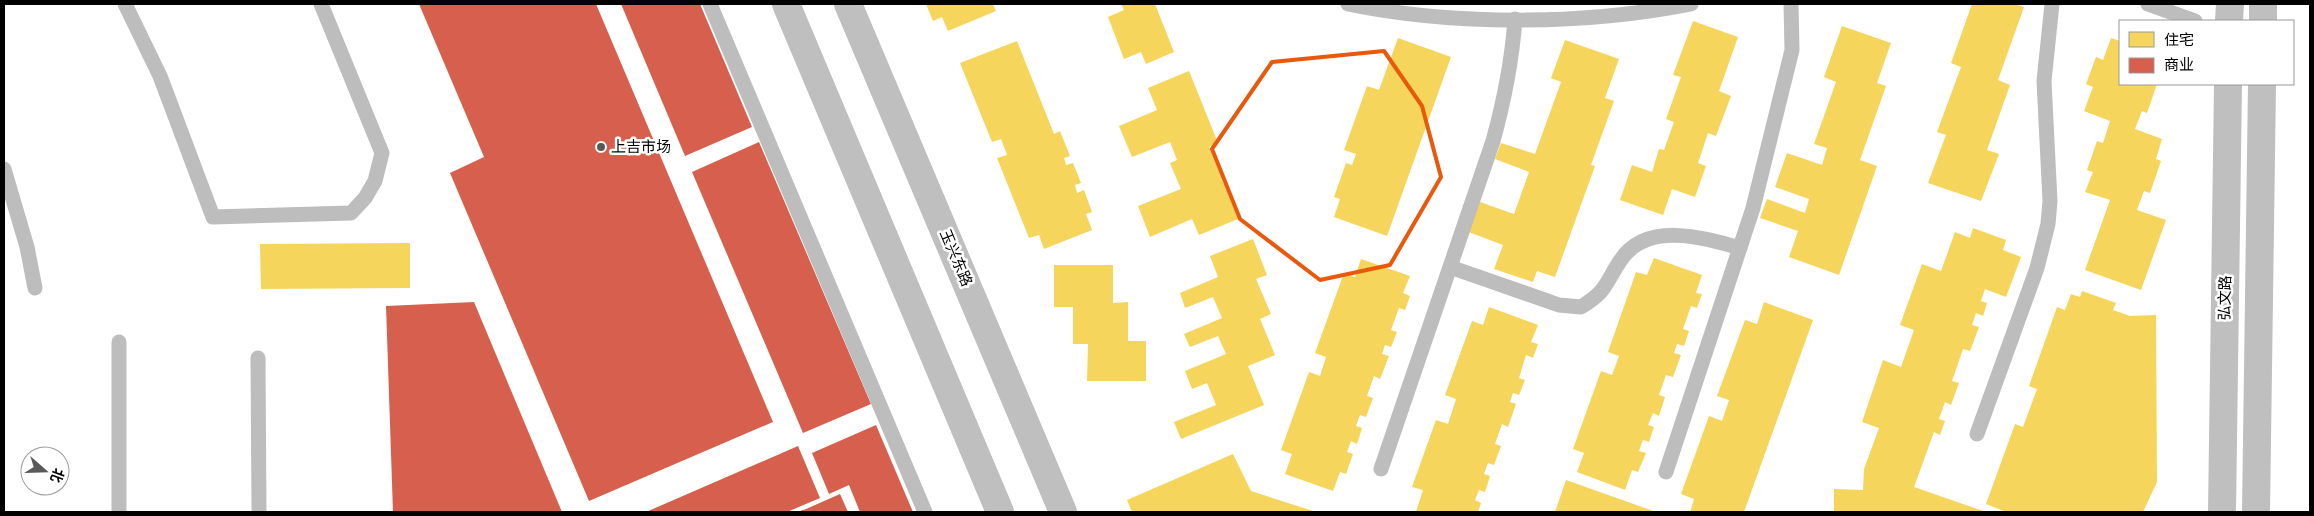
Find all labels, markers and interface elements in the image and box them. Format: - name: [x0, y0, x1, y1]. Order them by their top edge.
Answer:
- legend: [2119, 20, 2294, 85]
- text: 住宅: [2164, 29, 2194, 50]
- text: 商业: [2164, 54, 2194, 75]
- place label: 上吉市场: [611, 136, 671, 157]
- marker: 上吉市场: [595, 141, 607, 153]
- street label: 玉兴东路: [935, 226, 978, 290]
- street label: 弘文路: [2214, 275, 2235, 321]
- north arrow: [20, 446, 70, 496]
- text: 北: [46, 466, 69, 485]

